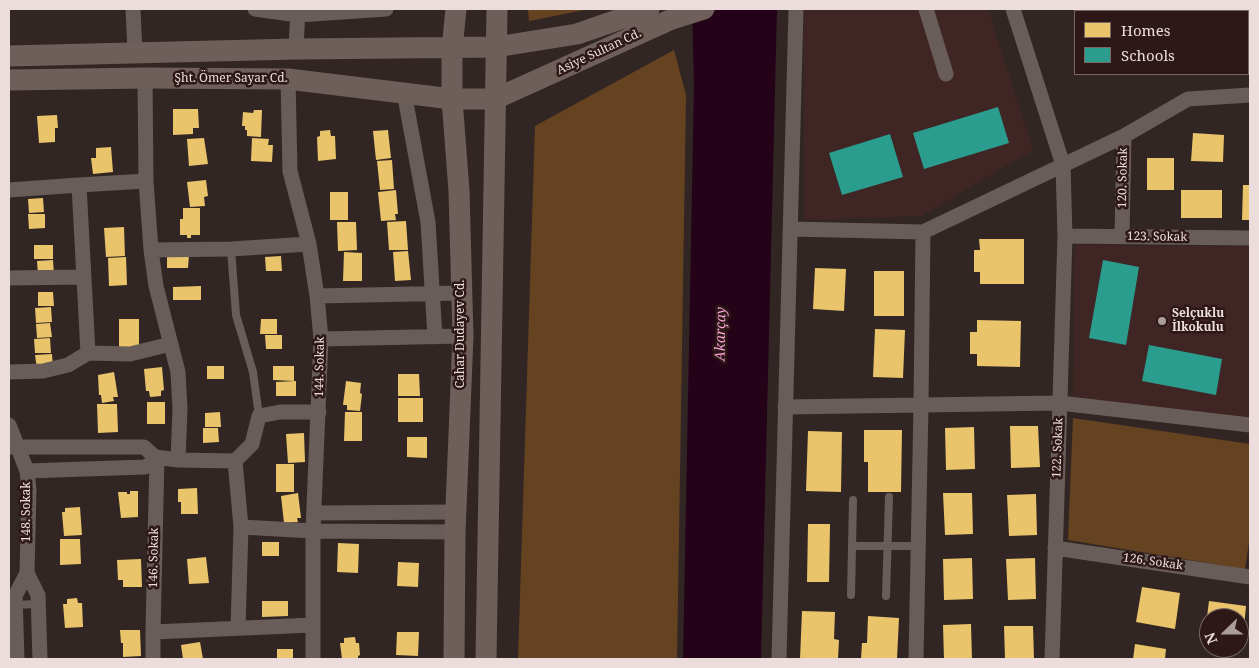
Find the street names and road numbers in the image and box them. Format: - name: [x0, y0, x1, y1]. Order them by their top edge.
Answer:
- street label: Asiye Sultan Cd.: [555, 26, 643, 78]
- street label: Şht. Ömer Sayar Cd.: [174, 72, 288, 86]
- street label: 120. Sokak: [1115, 148, 1131, 208]
- street label: 123. Sokak: [1127, 229, 1187, 245]
- street label: Cahar Dudayev Cd.: [454, 280, 468, 388]
- street label: 144. Sokak: [312, 337, 328, 397]
- street label: 122. Sokak: [1050, 418, 1066, 478]
- street label: 148. Sokak: [20, 482, 34, 542]
- street label: 146. Sokak: [146, 528, 162, 588]
- street label: 126. Sokak: [1122, 551, 1184, 573]

